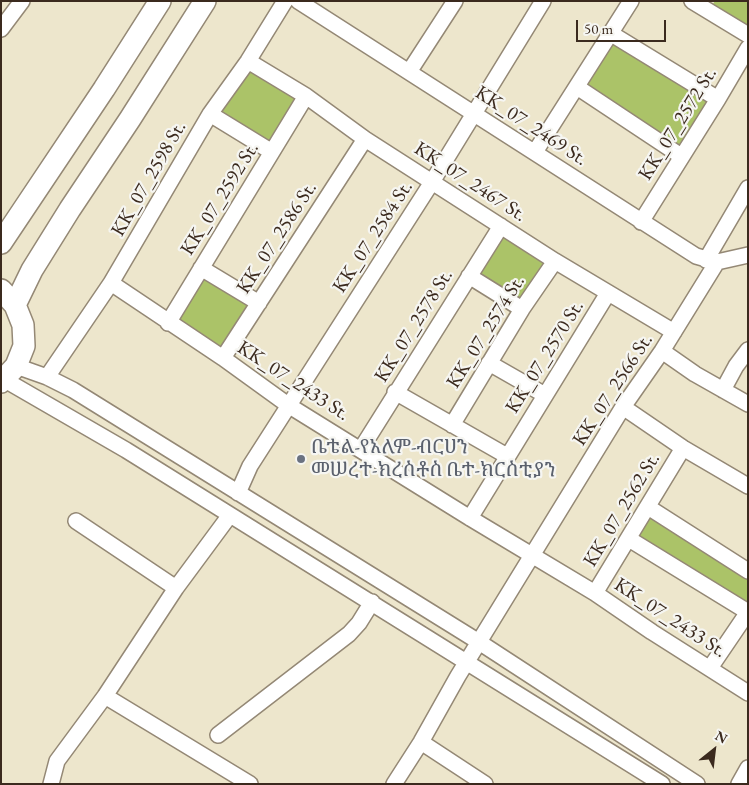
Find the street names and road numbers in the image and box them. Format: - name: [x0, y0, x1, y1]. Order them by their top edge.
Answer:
- street label: KK_07_2572 St.: [634, 63, 722, 185]
- street label: KK_07_2469 St.: [470, 81, 592, 171]
- street label: KK_07_2598 St.: [106, 117, 192, 241]
- street label: KK_07_2467 St.: [409, 137, 531, 227]
- street label: KK_07_2592 St.: [176, 138, 264, 260]
- street label: KK_07_2584 St.: [328, 176, 418, 298]
- street label: KK_07_2586 St.: [232, 177, 322, 299]
- street label: KK_07_2578 St.: [370, 265, 458, 387]
- street label: KK_07_2574 St.: [442, 271, 530, 393]
- street label: KK_07_2570 St.: [501, 296, 589, 418]
- street label: KK_07_2566 St.: [568, 329, 658, 451]
- street label: KK_07_2433 St.: [232, 336, 354, 426]
- street label: KK_07_2562 St.: [578, 449, 666, 571]
- street label: KK_07_2433 St.: [609, 573, 731, 663]

